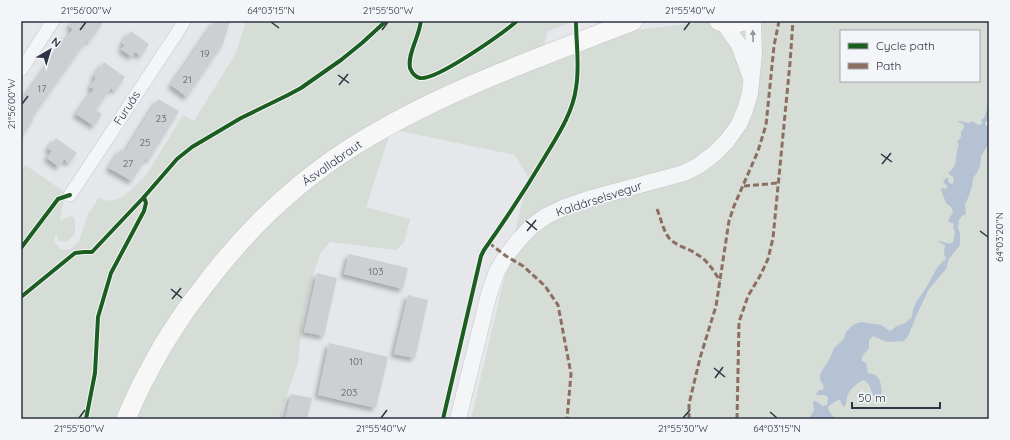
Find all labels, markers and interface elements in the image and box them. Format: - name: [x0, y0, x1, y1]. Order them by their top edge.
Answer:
- text: 21°56'00"W: [61, 4, 112, 17]
- text: 64°03'15"N: [247, 4, 295, 17]
- text: 21°55'50"W: [363, 4, 413, 17]
- text: 21°55'40"W: [665, 4, 715, 17]
- north arrow: [30, 30, 70, 70]
- one-way arrow: [750, 30, 757, 42]
- legend: [840, 30, 980, 82]
- text: N: [49, 34, 64, 50]
- text: Cycle path: [876, 38, 935, 53]
- house number: 19: [200, 47, 210, 60]
- text: Path: [876, 58, 901, 73]
- house number: 21: [182, 73, 192, 86]
- text: 21°56'00"W: [5, 78, 18, 129]
- house number: 17: [38, 82, 46, 95]
- street label: Furuás: [110, 87, 143, 128]
- house number: 23: [156, 112, 166, 125]
- house number: 25: [140, 136, 151, 149]
- street label: Ásvallabraut: [299, 136, 365, 189]
- house number: 27: [123, 157, 133, 170]
- street label: Kaldárselsvegur: [554, 177, 644, 220]
- text: 64°03'20"N: [993, 212, 1006, 262]
- house number: 103: [369, 265, 383, 278]
- house number: 101: [349, 355, 363, 368]
- scale bar: [852, 384, 940, 410]
- house number: 203: [341, 386, 357, 399]
- text: 50 m: [858, 390, 886, 405]
- text: 21°55'50"W: [54, 422, 104, 435]
- text: 21°55'40"W: [356, 422, 406, 435]
- text: 21°55'30"W: [658, 422, 708, 435]
- text: 64°03'15"N: [753, 422, 801, 435]

